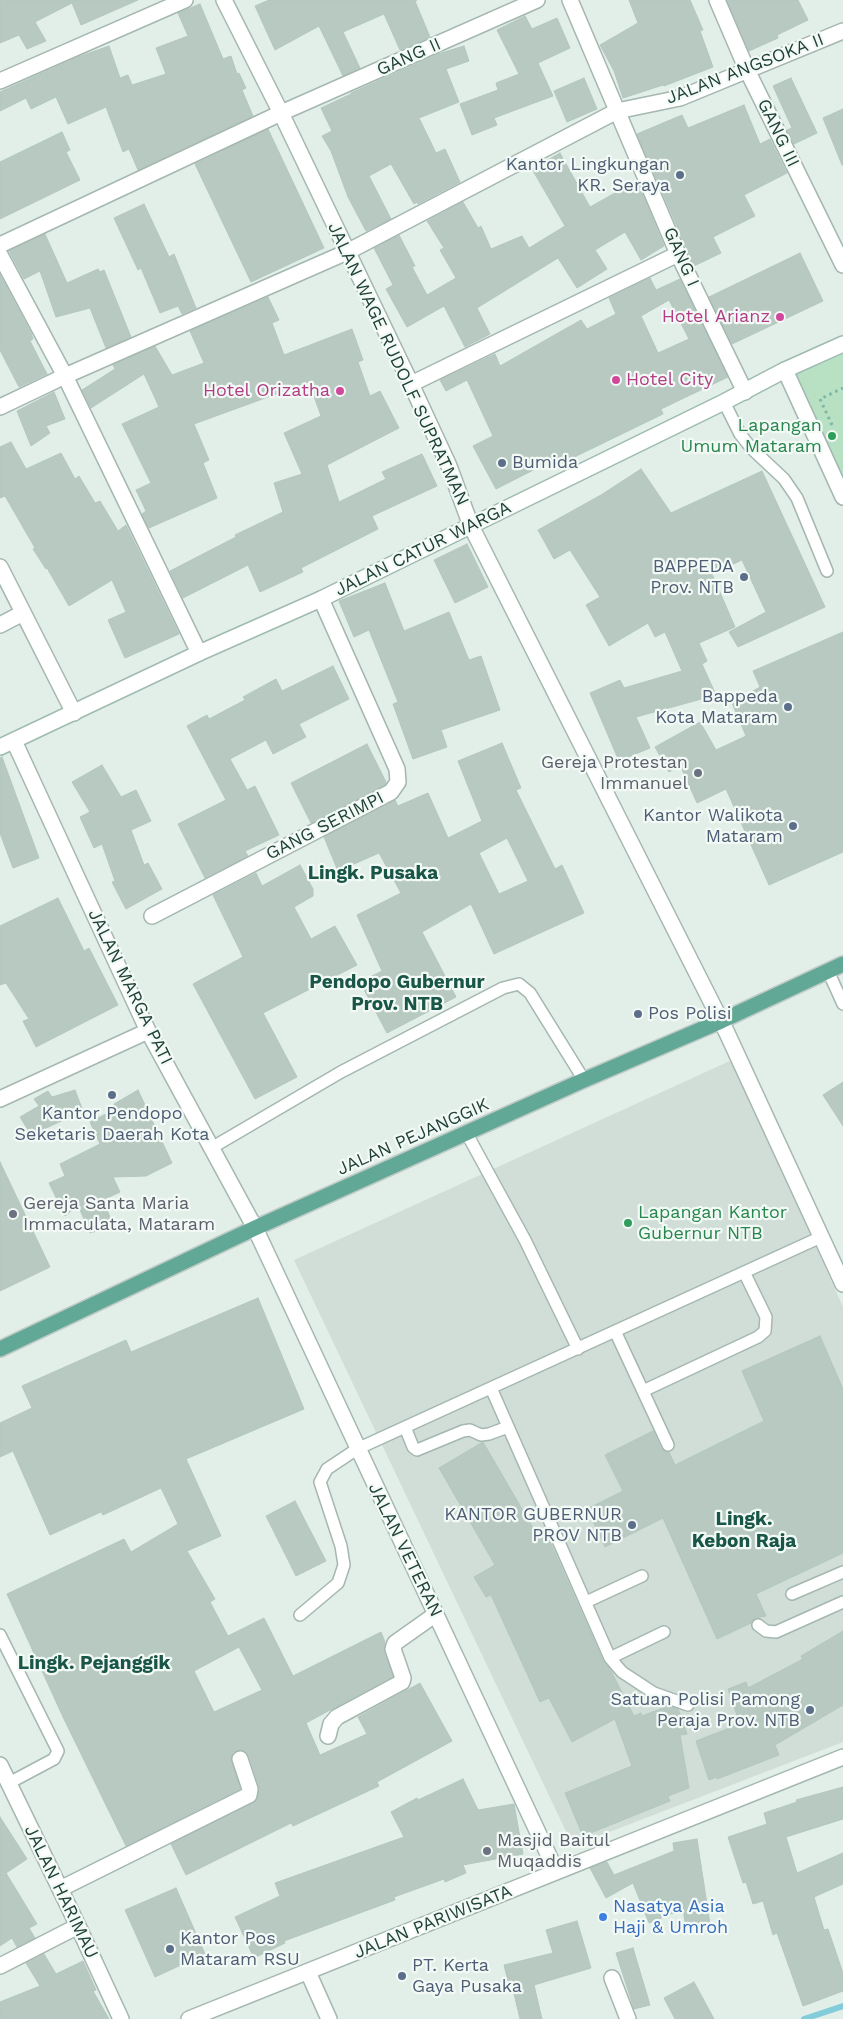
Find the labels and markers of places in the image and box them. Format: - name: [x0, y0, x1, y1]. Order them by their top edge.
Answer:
- place label: Kantor Lingkungan KR. Seraya: [506, 154, 670, 196]
- marker: Kantor Lingkungan KR. Seraya: [674, 169, 686, 181]
- place label: Hotel Arianz: [662, 306, 770, 328]
- marker: Hotel Arianz: [774, 311, 786, 323]
- place label: Hotel City: [626, 369, 713, 391]
- marker: Hotel City: [610, 374, 622, 386]
- place label: Hotel Orizatha: [203, 380, 330, 402]
- marker: Hotel Orizatha: [334, 385, 346, 397]
- place label: Lapangan Umum Mataram: [681, 415, 822, 458]
- marker: Lapangan Umum Mataram: [826, 430, 838, 442]
- place label: Bumida: [512, 452, 578, 474]
- marker: Bumida: [496, 457, 508, 469]
- place label: BAPPEDA Prov. NTB: [650, 556, 734, 598]
- marker: BAPPEDA Prov. NTB: [738, 571, 750, 583]
- place label: Bappeda Kota Mataram: [655, 686, 778, 729]
- marker: Bappeda Kota Mataram: [782, 701, 794, 713]
- place label: Gereja Protestan Immanuel: [541, 752, 688, 794]
- marker: Gereja Protestan Immanuel: [692, 767, 704, 779]
- place label: Kantor Walikota Mataram: [643, 805, 783, 848]
- marker: Kantor Walikota Mataram: [787, 820, 799, 832]
- place label: Pos Polisi: [648, 1003, 731, 1025]
- marker: Pos Polisi: [632, 1008, 644, 1020]
- marker: Kantor Pendopo Seketaris Daerah Kota: [106, 1089, 118, 1101]
- place label: Kantor Pendopo Seketaris Daerah Kota: [15, 1103, 209, 1146]
- place label: Gereja Santa Maria Immaculata, Mataram: [23, 1193, 215, 1236]
- place label: Lapangan Kantor Gubernur NTB: [638, 1202, 787, 1244]
- marker: Gereja Santa Maria Immaculata, Mataram: [7, 1208, 19, 1220]
- marker: Lapangan Kantor Gubernur NTB: [622, 1217, 634, 1229]
- place label: KANTOR GUBERNUR PROV NTB: [444, 1504, 622, 1546]
- marker: KANTOR GUBERNUR PROV NTB: [626, 1519, 638, 1531]
- place label: Satuan Polisi Pamong Peraja Prov. NTB: [611, 1689, 800, 1732]
- marker: Satuan Polisi Pamong Peraja Prov. NTB: [804, 1704, 816, 1716]
- place label: Masjid Baitul Muqaddis: [497, 1830, 610, 1872]
- marker: Masjid Baitul Muqaddis: [481, 1845, 493, 1857]
- place label: Nasatya Asia Haji & Umroh: [613, 1896, 728, 1938]
- marker: Nasatya Asia Haji & Umroh: [597, 1911, 609, 1923]
- place label: Kantor Pos Mataram RSU: [180, 1928, 300, 1970]
- marker: Kantor Pos Mataram RSU: [164, 1943, 176, 1955]
- place label: PT. Kerta Gaya Pusaka: [412, 1955, 522, 1998]
- marker: PT. Kerta Gaya Pusaka: [396, 1970, 408, 1982]

